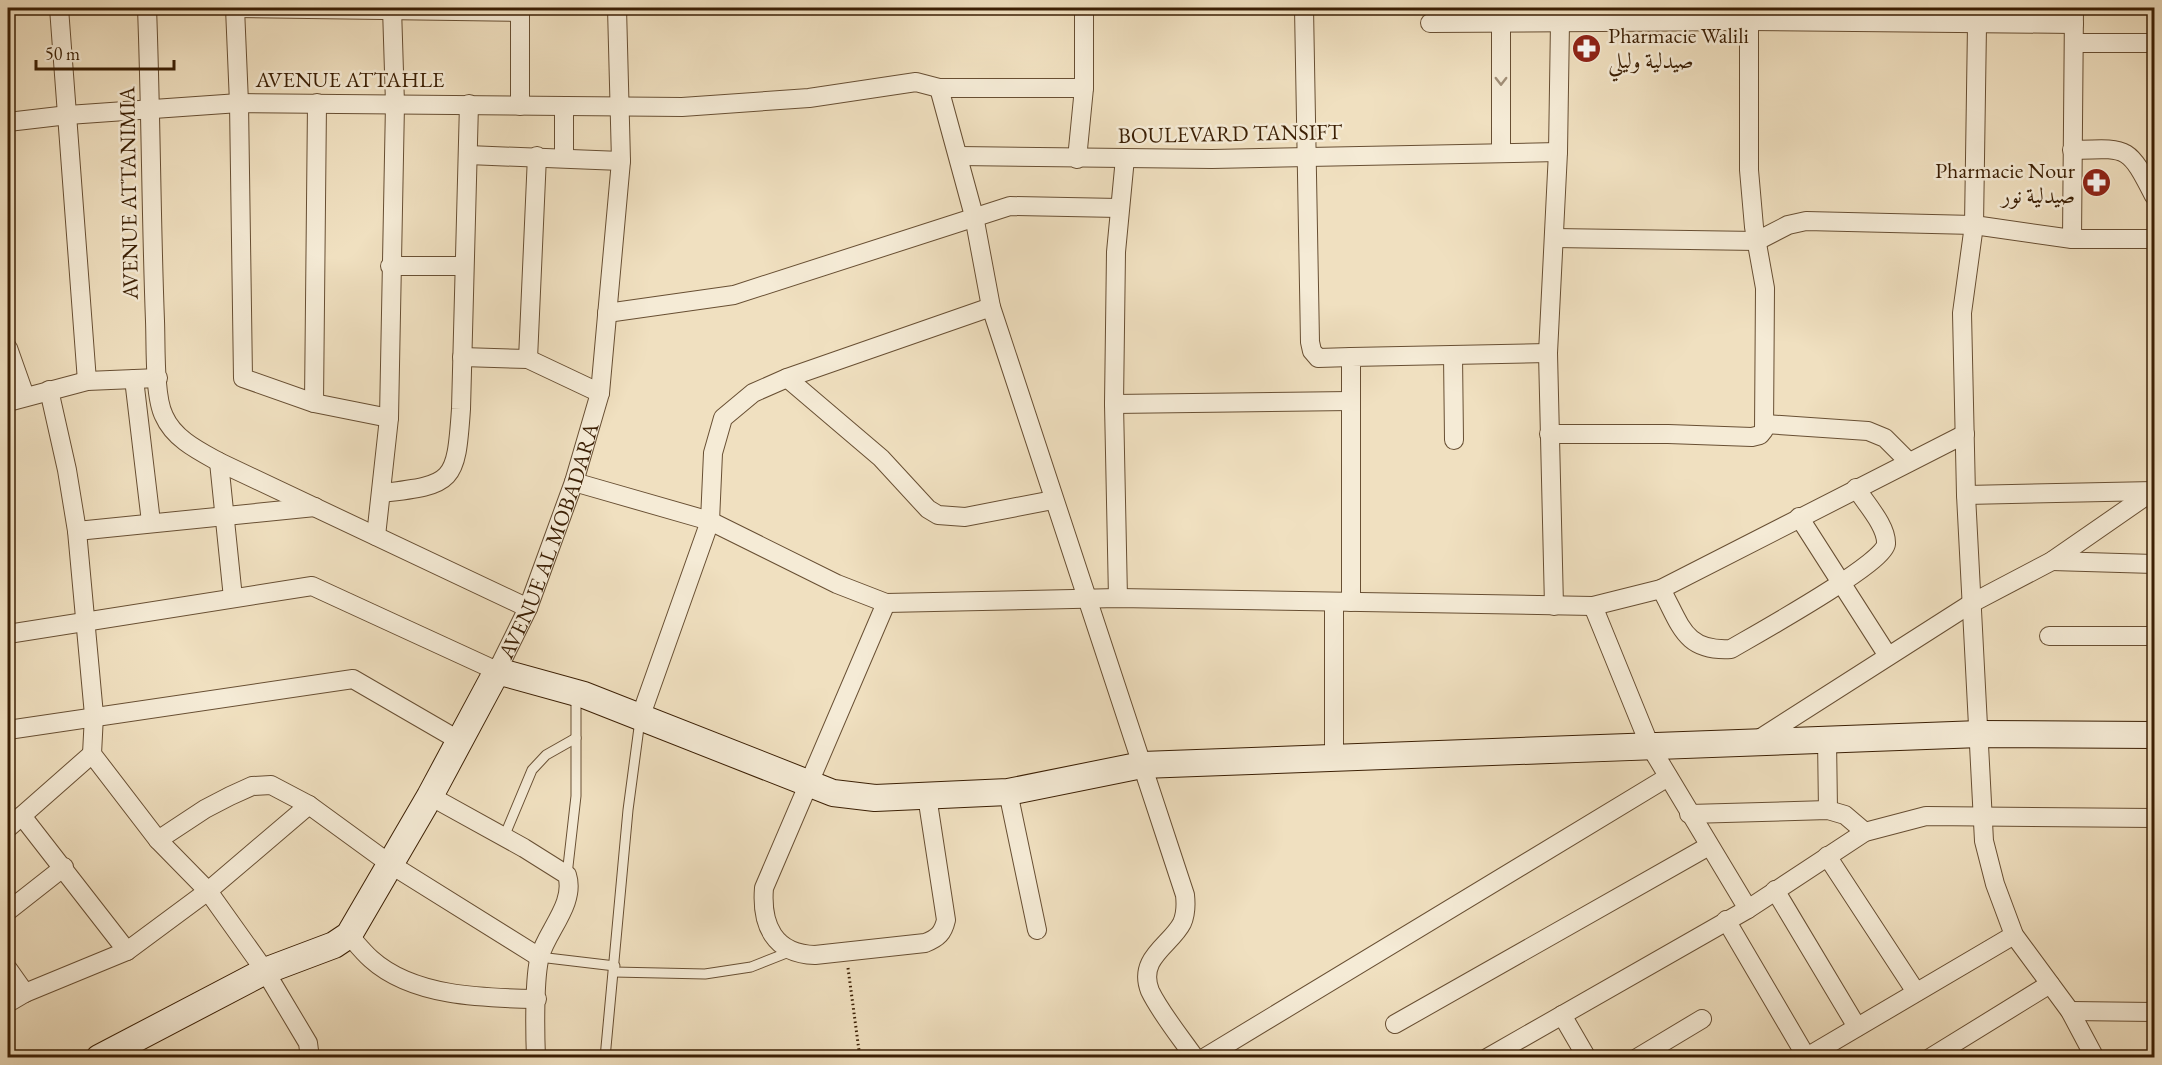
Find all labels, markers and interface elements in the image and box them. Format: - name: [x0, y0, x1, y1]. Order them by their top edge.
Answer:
- place label: Pharmacie Walili صيدلية وليلي: [1608, 21, 1749, 82]
- pharmacy icon: Pharmacie Walili صيدلية وليلي: [1571, 32, 1603, 64]
- scale bar: [36, 33, 174, 71]
- text: 50 m: [45, 42, 80, 65]
- street label: AVENUE ATTAHLE: [255, 65, 444, 94]
- one-way arrow: [1495, 77, 1507, 86]
- street label: AVENUE ATTANIMIA: [112, 85, 145, 301]
- street label: BOULEVARD TANSIFT: [1118, 117, 1343, 150]
- place label: Pharmacie Nour صيدلية نور: [1935, 156, 2076, 210]
- pharmacy icon: Pharmacie Nour صيدلية نور: [2080, 167, 2112, 199]
- street label: AVENUE AL MOBADARA: [491, 418, 606, 665]

